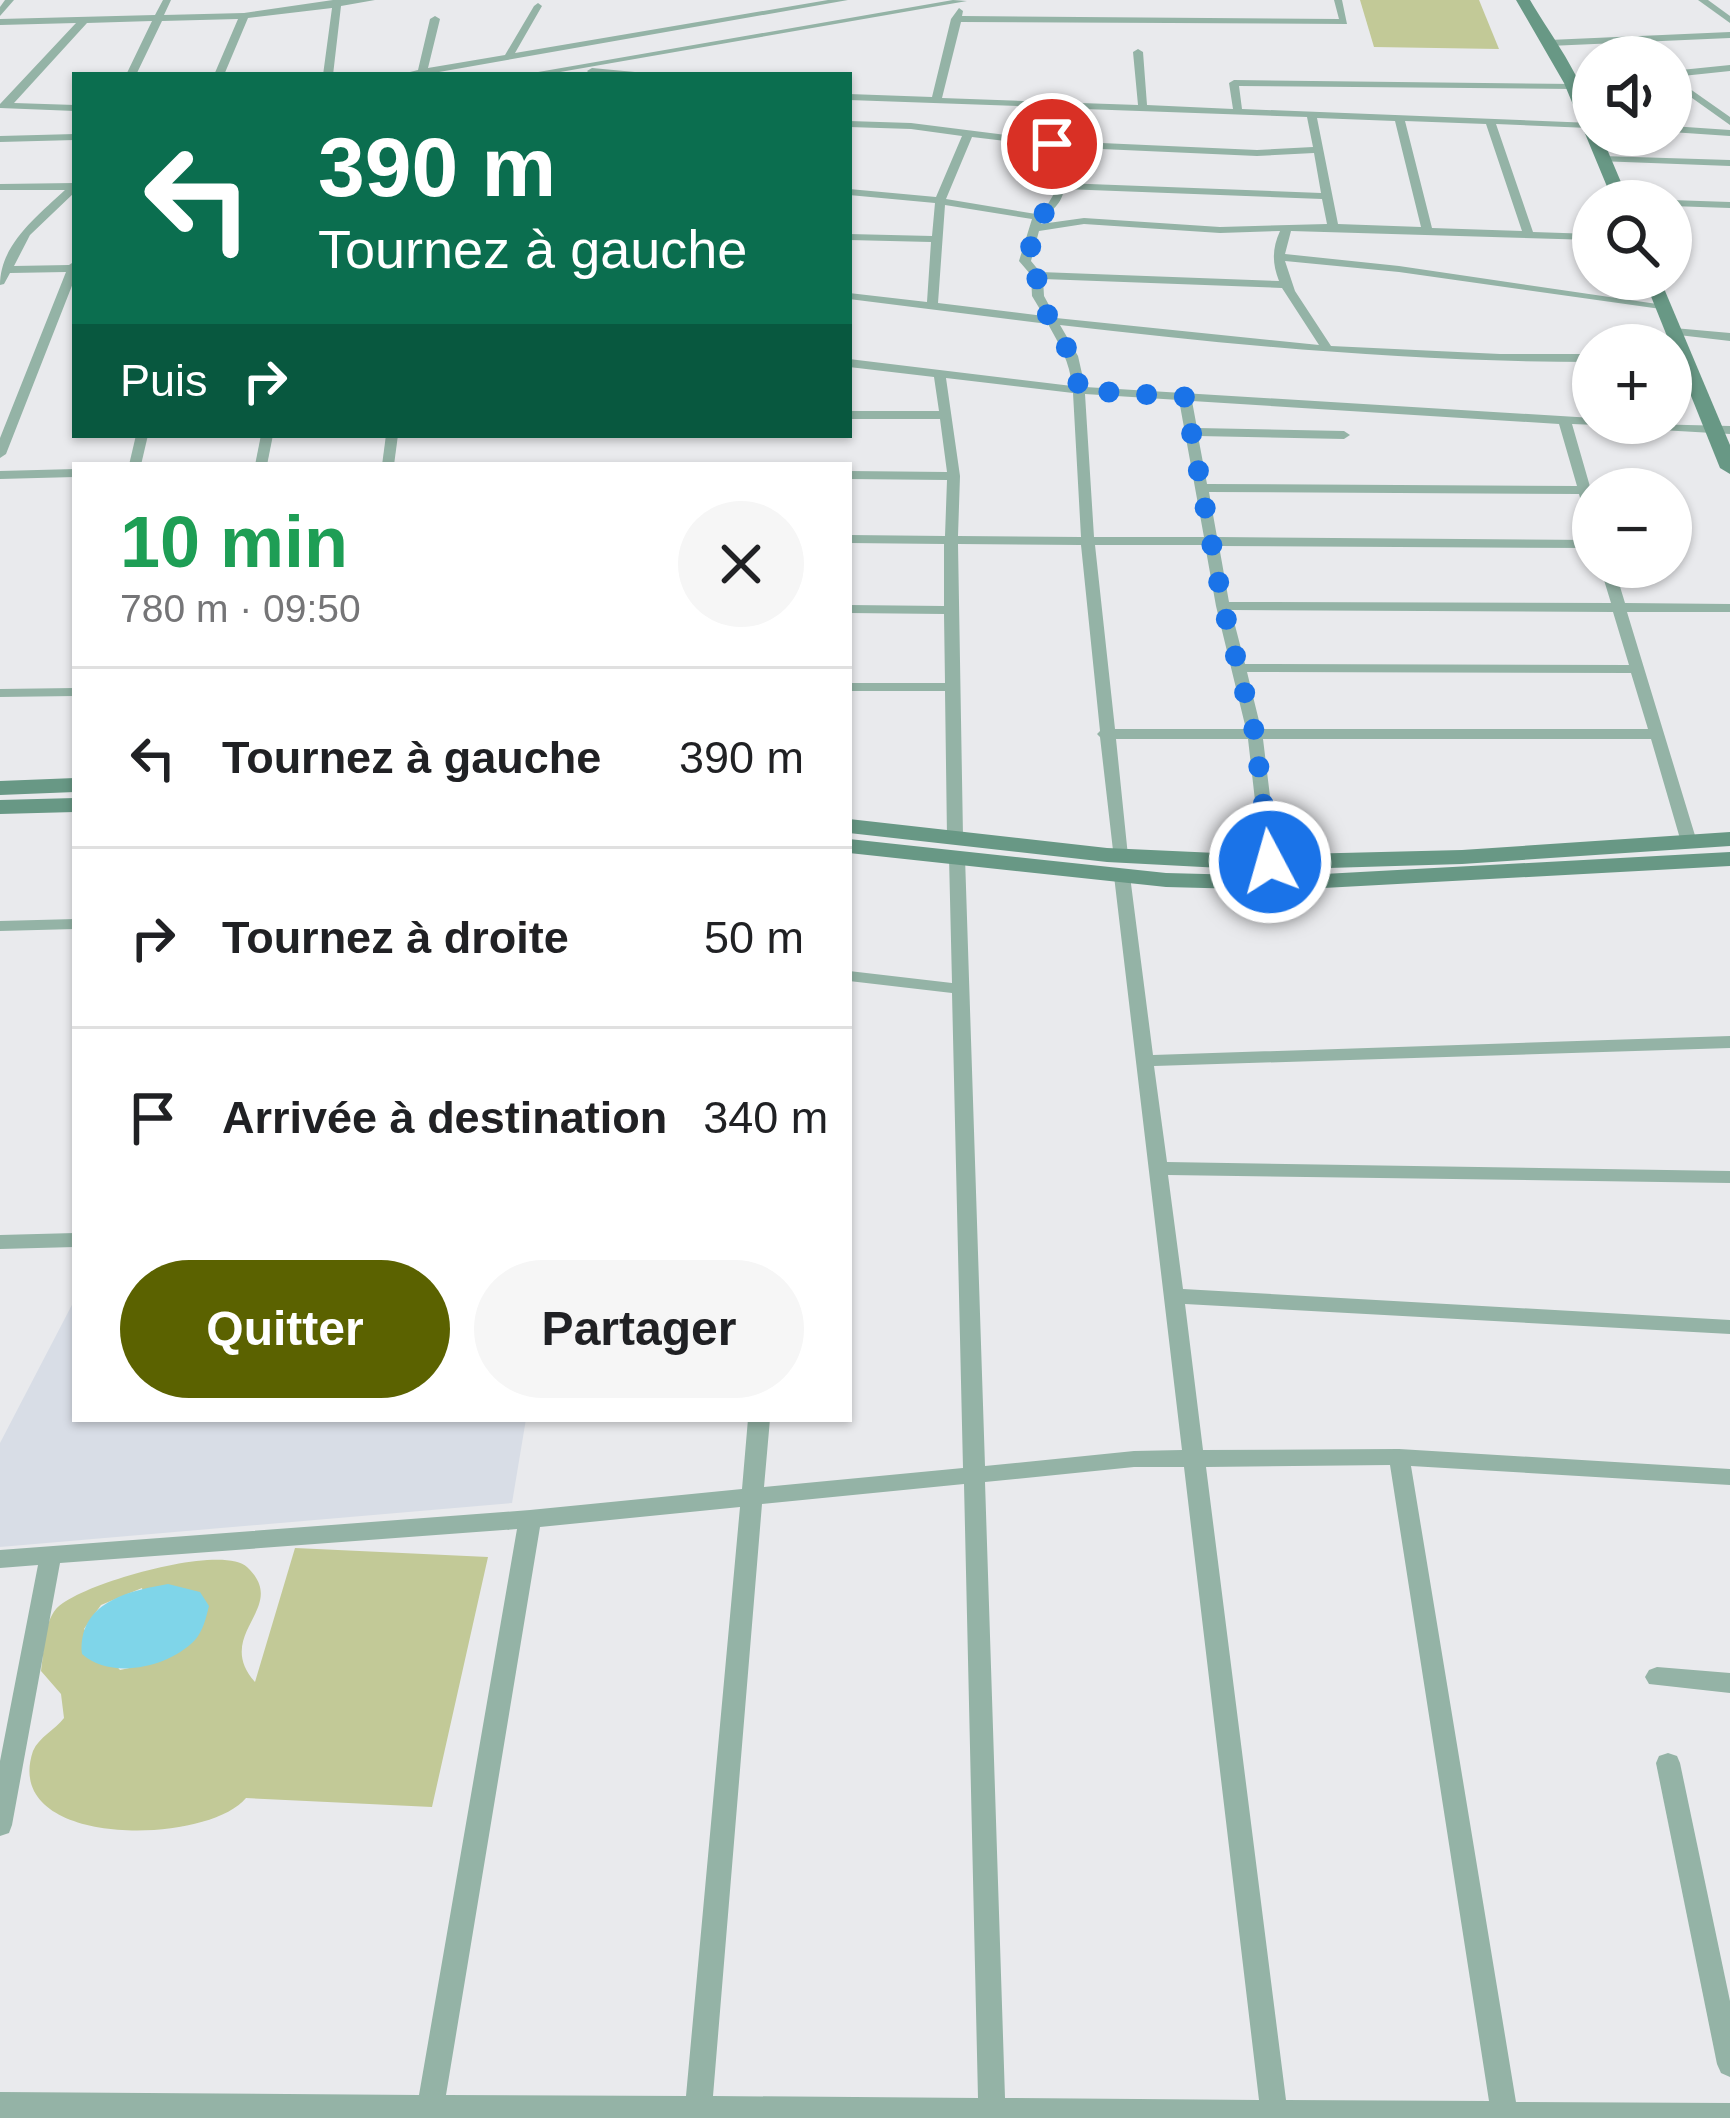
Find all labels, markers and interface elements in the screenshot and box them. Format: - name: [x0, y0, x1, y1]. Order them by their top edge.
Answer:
- map controls: [1572, 36, 1692, 588]
- button: sound: [1572, 36, 1692, 156]
- pin: [1001, 93, 1103, 195]
- icon: arrive: [1019, 111, 1085, 177]
- icon: left: [120, 120, 276, 276]
- text: 390 m: [318, 120, 556, 214]
- button: search: [1572, 180, 1692, 300]
- text: Tournez à gauche: [318, 219, 747, 279]
- button: +: [1572, 324, 1692, 444]
- icon: right: [232, 348, 298, 414]
- text: Puis: [120, 355, 208, 406]
- button: −: [1572, 468, 1692, 588]
- button: close: [678, 501, 804, 627]
- text: 10 min: [120, 502, 348, 582]
- text: 780 m · 09:50: [120, 587, 361, 630]
- icon: left: [120, 725, 186, 791]
- text: Tournez à gauche: [222, 732, 601, 783]
- text: 390 m: [679, 732, 804, 783]
- position arrow: [1207, 799, 1333, 925]
- icon: right: [120, 905, 186, 971]
- text: Tournez à droite: [222, 912, 569, 963]
- text: 50 m: [704, 912, 804, 963]
- icon: arrive: [120, 1085, 186, 1151]
- text: Arrivée à destination: [222, 1092, 667, 1143]
- text: 340 m: [703, 1092, 828, 1143]
- button: Quitter: [120, 1260, 450, 1398]
- button: Partager: [474, 1260, 804, 1398]

